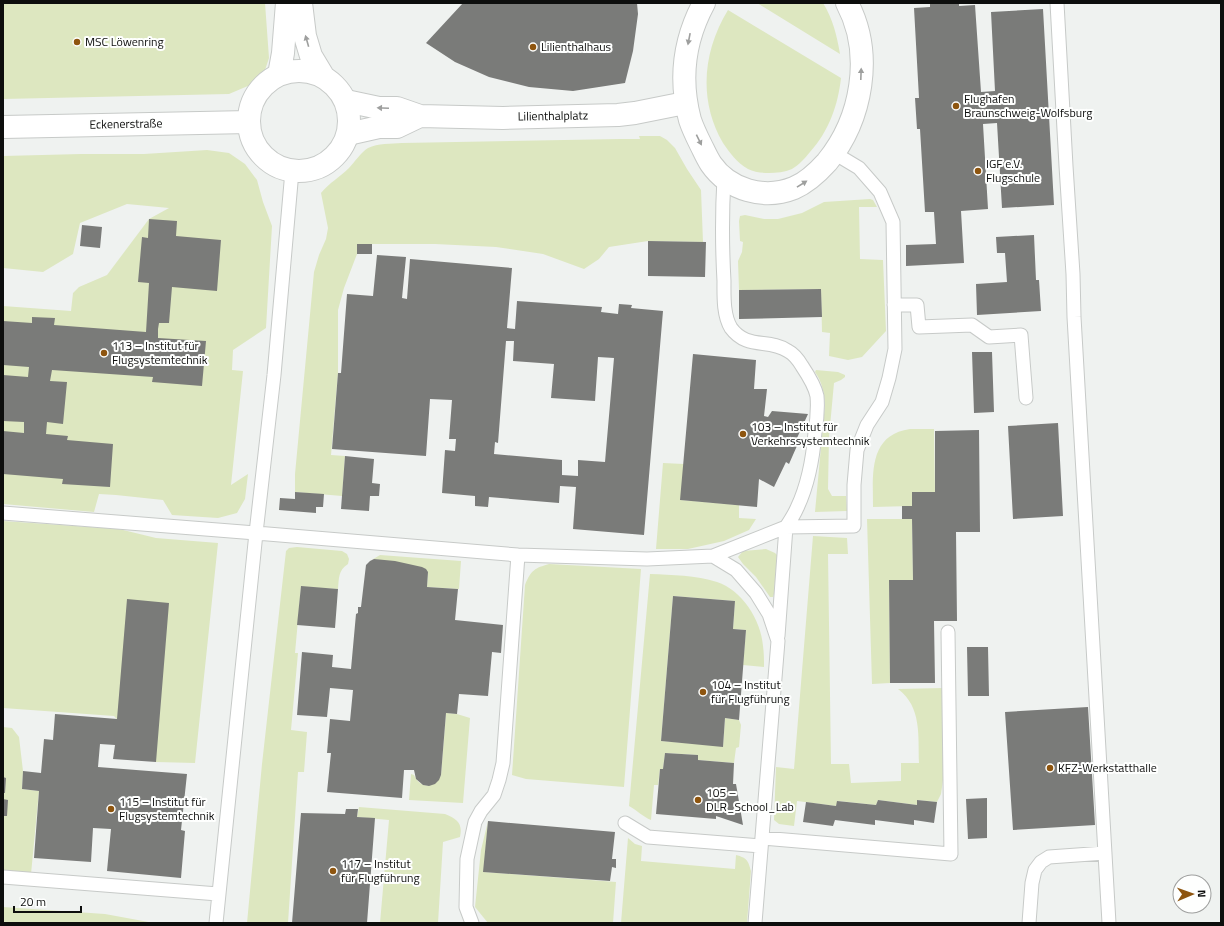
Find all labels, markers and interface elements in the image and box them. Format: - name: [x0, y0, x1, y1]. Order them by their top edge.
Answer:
- place label: MSC Löwenring: [85, 32, 164, 51]
- one-way arrow: [686, 33, 692, 45]
- one-way arrow: [304, 35, 310, 47]
- marker: MSC Löwenring: [72, 37, 82, 47]
- place label: Lilienthalhaus: [541, 37, 612, 56]
- marker: Lilienthalhaus: [528, 42, 538, 52]
- one-way arrow: [858, 68, 865, 80]
- place label: Flughafen Braunschweig-Wolfsburg: [964, 89, 1092, 122]
- marker: Flughafen Braunschweig-Wolfsburg: [951, 101, 961, 111]
- one-way arrow: [377, 104, 389, 111]
- street label: Lilienthalplatz: [518, 105, 588, 126]
- street label: Eckenerstraße: [89, 113, 163, 134]
- one-way arrow: [695, 134, 702, 145]
- place label: IGF e.V. Flugschule: [986, 154, 1040, 187]
- marker: IGF e.V. Flugschule: [973, 166, 983, 176]
- one-way arrow: [797, 180, 807, 188]
- place label: 113 – Institut für Flugsystemtechnik: [112, 336, 208, 369]
- marker: 113 – Institut für Flugsystemtechnik: [99, 348, 109, 358]
- place label: 103 – Institut für Verkehrssystemtechnik: [751, 417, 870, 450]
- marker: 103 – Institut für Verkehrssystemtechnik: [738, 429, 748, 439]
- place label: 104 – Institut für Flugführung: [711, 675, 790, 708]
- marker: 104 – Institut für Flugführung: [698, 687, 708, 697]
- place label: KFZ-Werkstatthalle: [1058, 758, 1157, 777]
- marker: KFZ-Werkstatthalle: [1045, 763, 1055, 773]
- place label: 105 – DLR_School_Lab: [706, 783, 794, 816]
- place label: 115 – Institut für Flugsystemtechnik: [119, 792, 215, 825]
- marker: 105 – DLR_School_Lab: [693, 795, 703, 805]
- marker: 115 – Institut für Flugsystemtechnik: [106, 804, 116, 814]
- place label: 117 – Institut für Flugführung: [341, 854, 420, 887]
- marker: 117 – Institut für Flugführung: [328, 866, 338, 876]
- north arrow: [1172, 874, 1212, 914]
- scale bar: [14, 888, 81, 914]
- text: N: [1194, 890, 1210, 898]
- text: 20 m: [20, 892, 46, 911]

